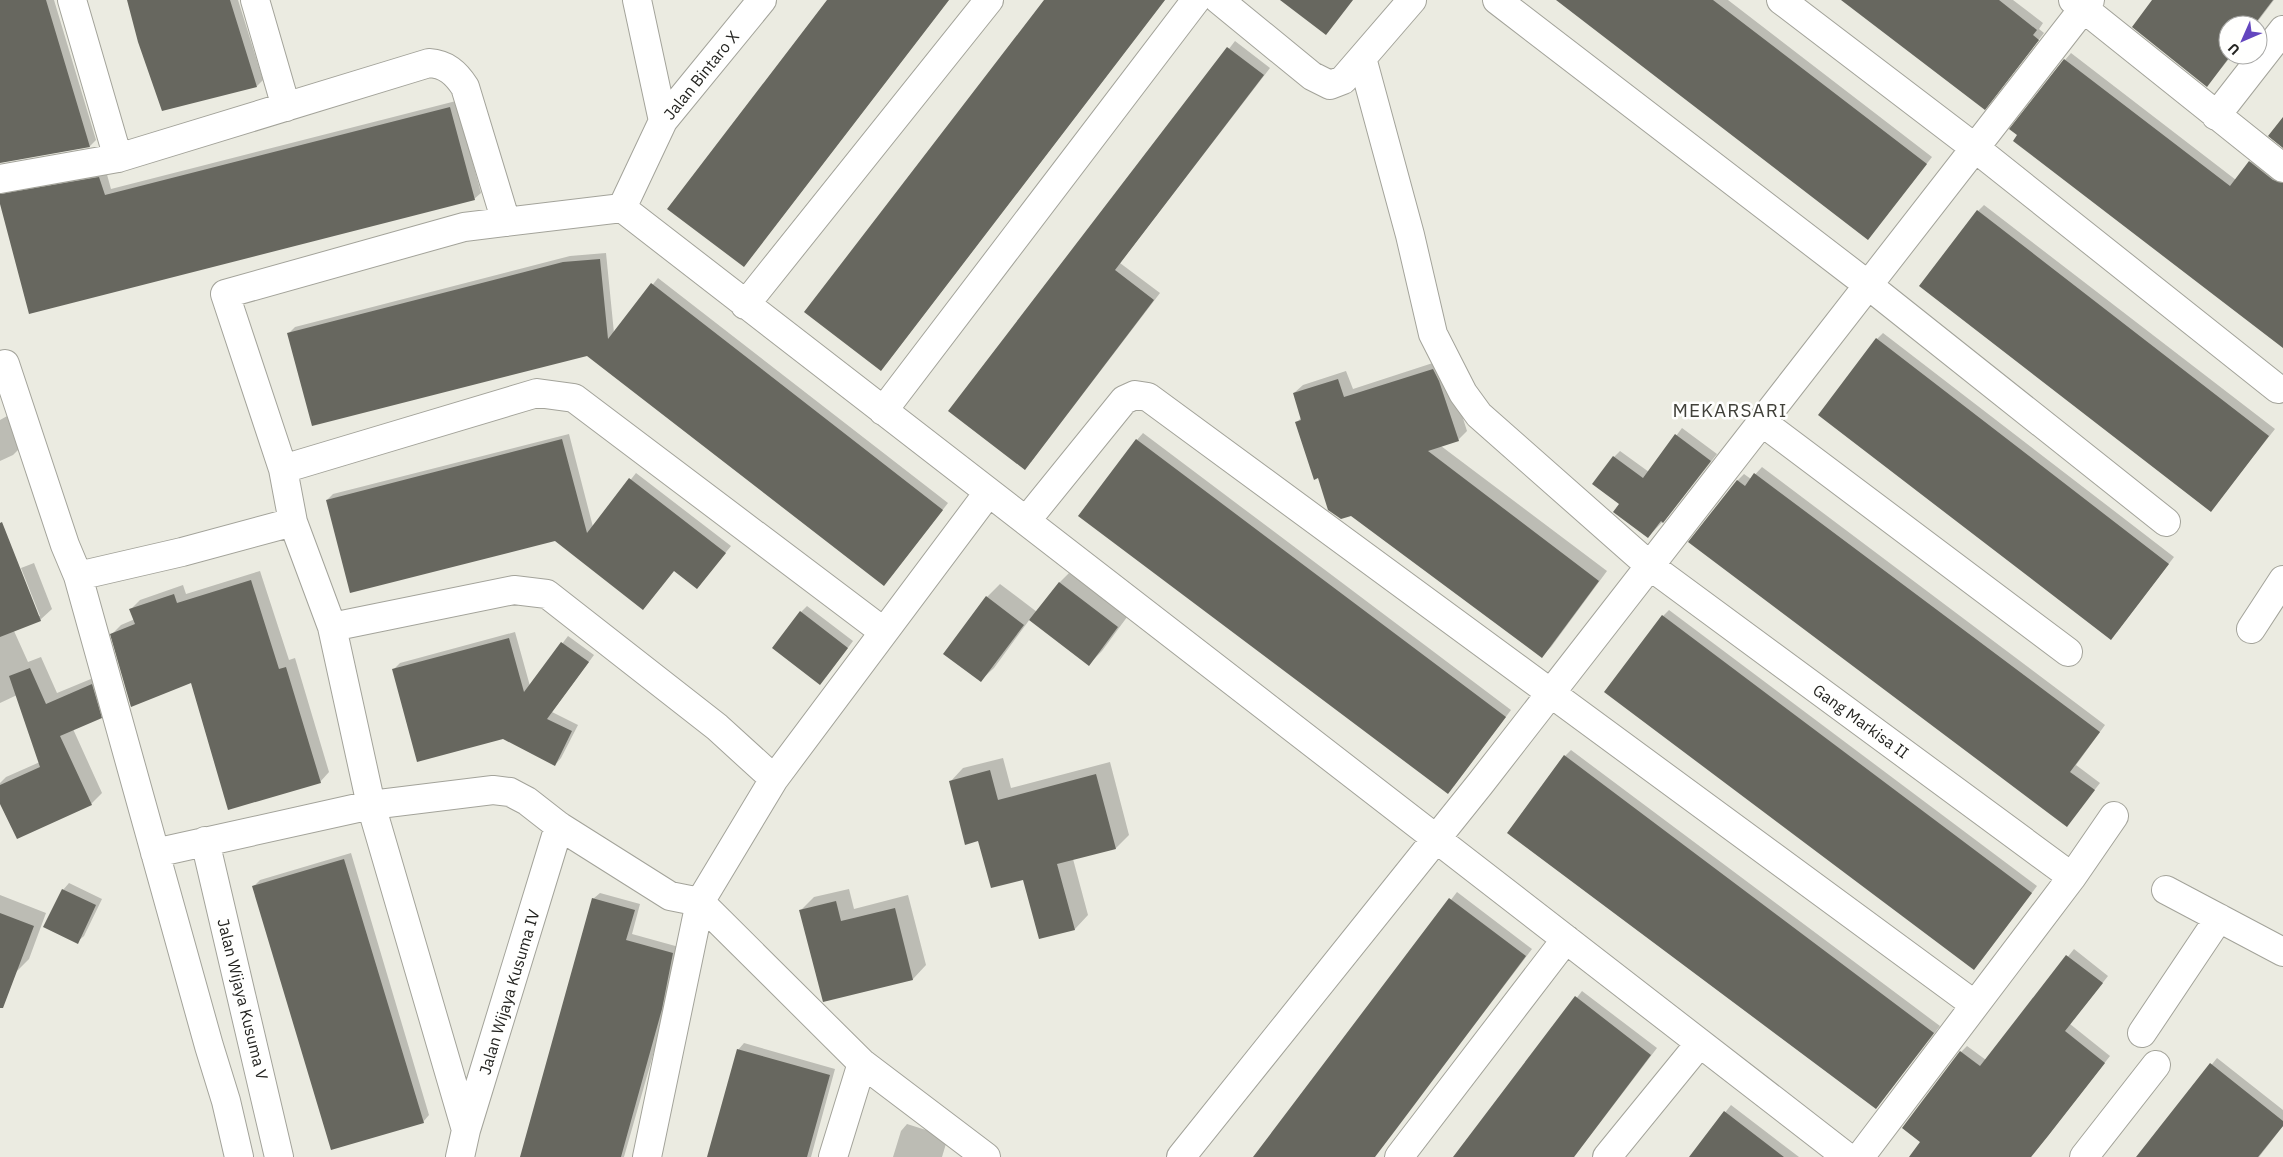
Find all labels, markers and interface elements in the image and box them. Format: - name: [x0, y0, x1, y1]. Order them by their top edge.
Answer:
- north arrow: [2218, 15, 2268, 65]
- street label: Jalan Bintaro X: [659, 26, 743, 123]
- text: U: [2224, 39, 2244, 59]
- district label: MEKARSARI: [1673, 398, 1787, 422]
- street label: Gang Markisa II: [1809, 679, 1913, 763]
- street label: Jalan Wijaya Kusuma IV: [474, 907, 544, 1077]
- street label: Jalan Wijaya Kusuma V: [213, 916, 273, 1082]

